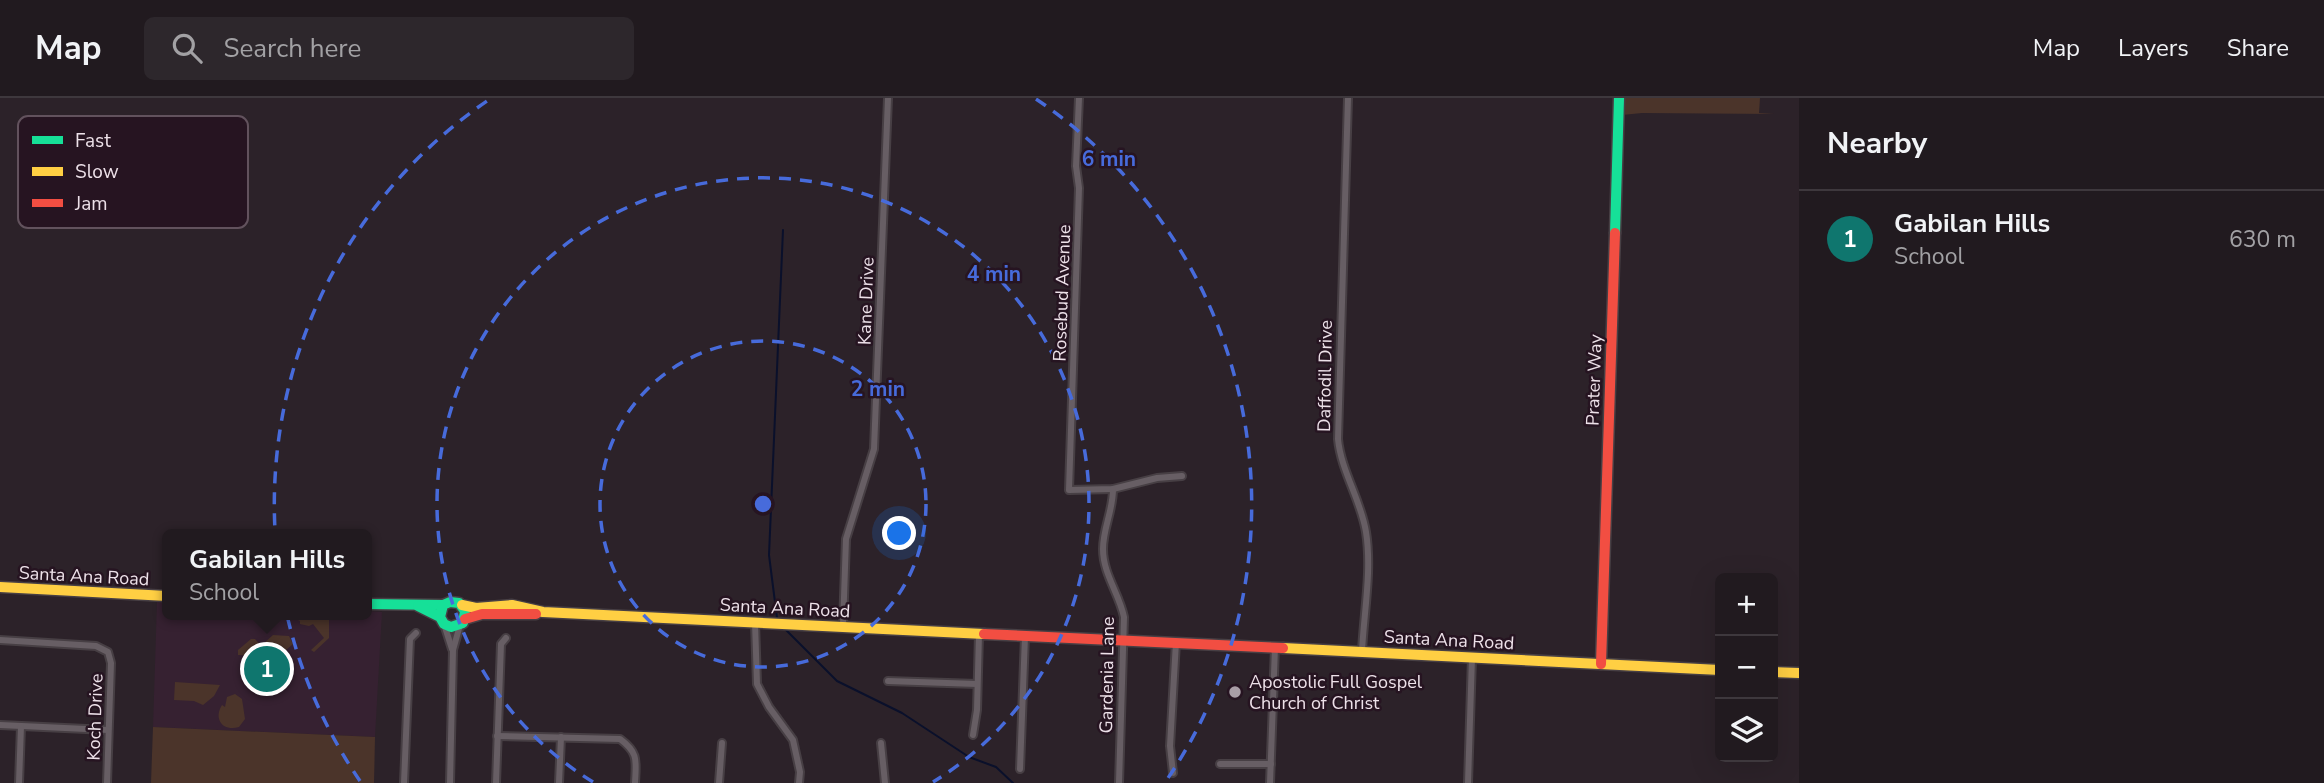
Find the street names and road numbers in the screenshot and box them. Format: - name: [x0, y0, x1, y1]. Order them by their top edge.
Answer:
- street label: Rosebud Avenue: [1048, 224, 1076, 362]
- street label: Kane Drive: [852, 257, 880, 345]
- street label: Daffodil Drive: [1312, 320, 1338, 432]
- street label: Prater Way: [1580, 333, 1608, 426]
- street label: Santa Ana Road: [18, 561, 150, 591]
- street label: Santa Ana Road: [719, 593, 851, 623]
- street label: Gardenia Lane: [1094, 616, 1120, 734]
- street label: Santa Ana Road: [1383, 625, 1515, 655]
- street label: Koch Drive: [81, 673, 109, 761]

